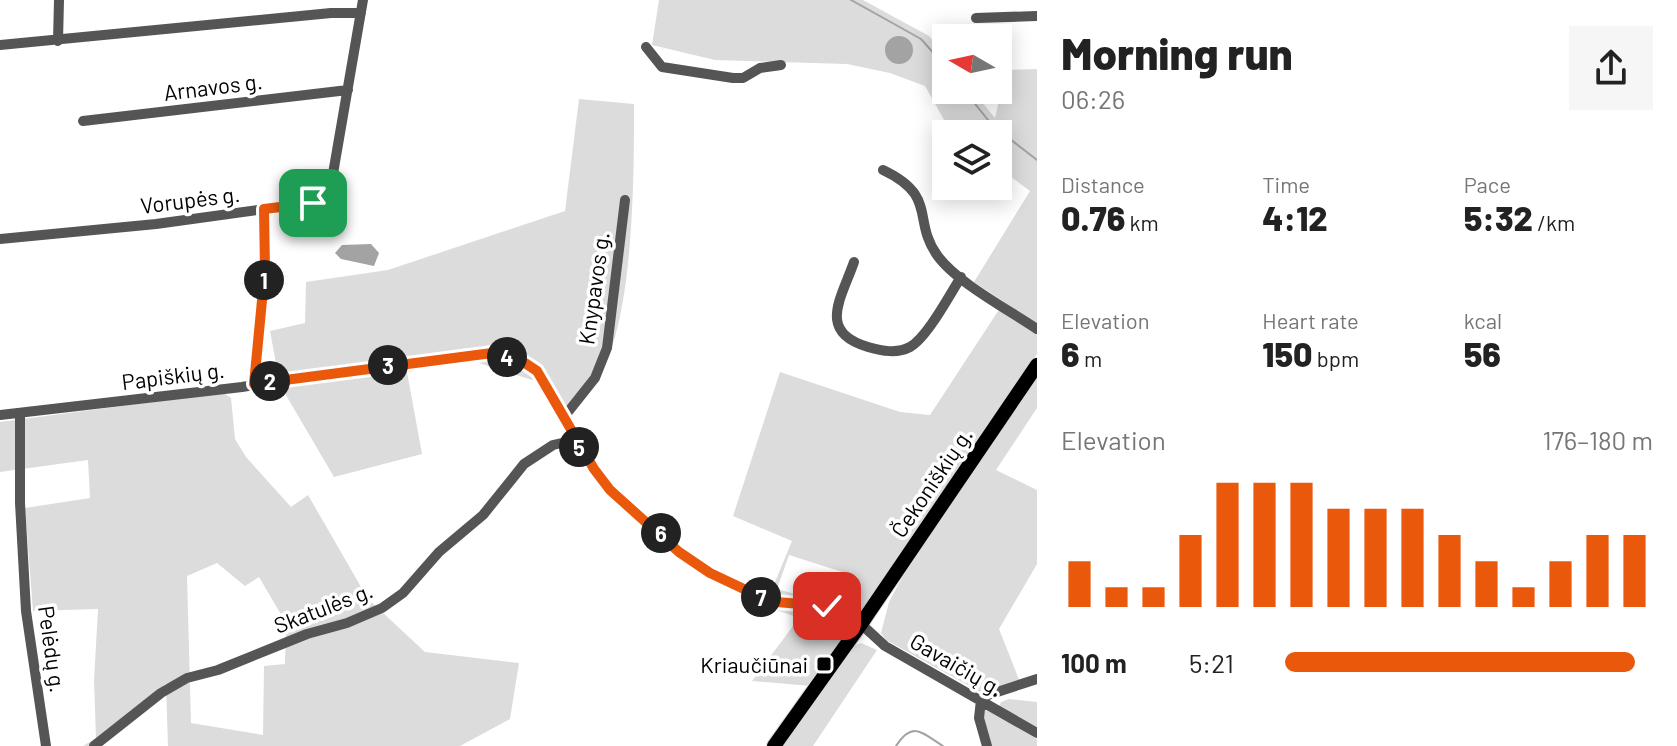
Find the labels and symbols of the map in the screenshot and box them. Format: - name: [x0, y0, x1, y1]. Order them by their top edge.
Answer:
- north arrow: [932, 24, 1012, 104]
- street label: Arnavos g.: [162, 67, 264, 105]
- pin: [279, 169, 347, 237]
- street label: Vorupės g.: [139, 180, 241, 218]
- street label: Knypavos g.: [572, 230, 614, 346]
- pin: 1: [244, 260, 284, 300]
- pin: 4: [487, 337, 527, 377]
- pin: 3: [368, 345, 408, 385]
- street label: Papiškių g.: [120, 356, 226, 394]
- pin: 2: [250, 361, 290, 401]
- street label: Čekoniškių g.: [885, 422, 977, 542]
- pin: 5: [559, 427, 599, 467]
- pin: 6: [641, 513, 681, 553]
- pin: [793, 572, 861, 640]
- street label: Skatulės g.: [270, 576, 376, 638]
- pin: 7: [741, 577, 781, 617]
- street label: Pelėdų g.: [34, 604, 72, 694]
- street label: Gavaičių g.: [906, 627, 1008, 701]
- place label: Kriaučiūnai: [700, 651, 808, 677]
- marker: Kriaučiūnai: [815, 655, 833, 673]

